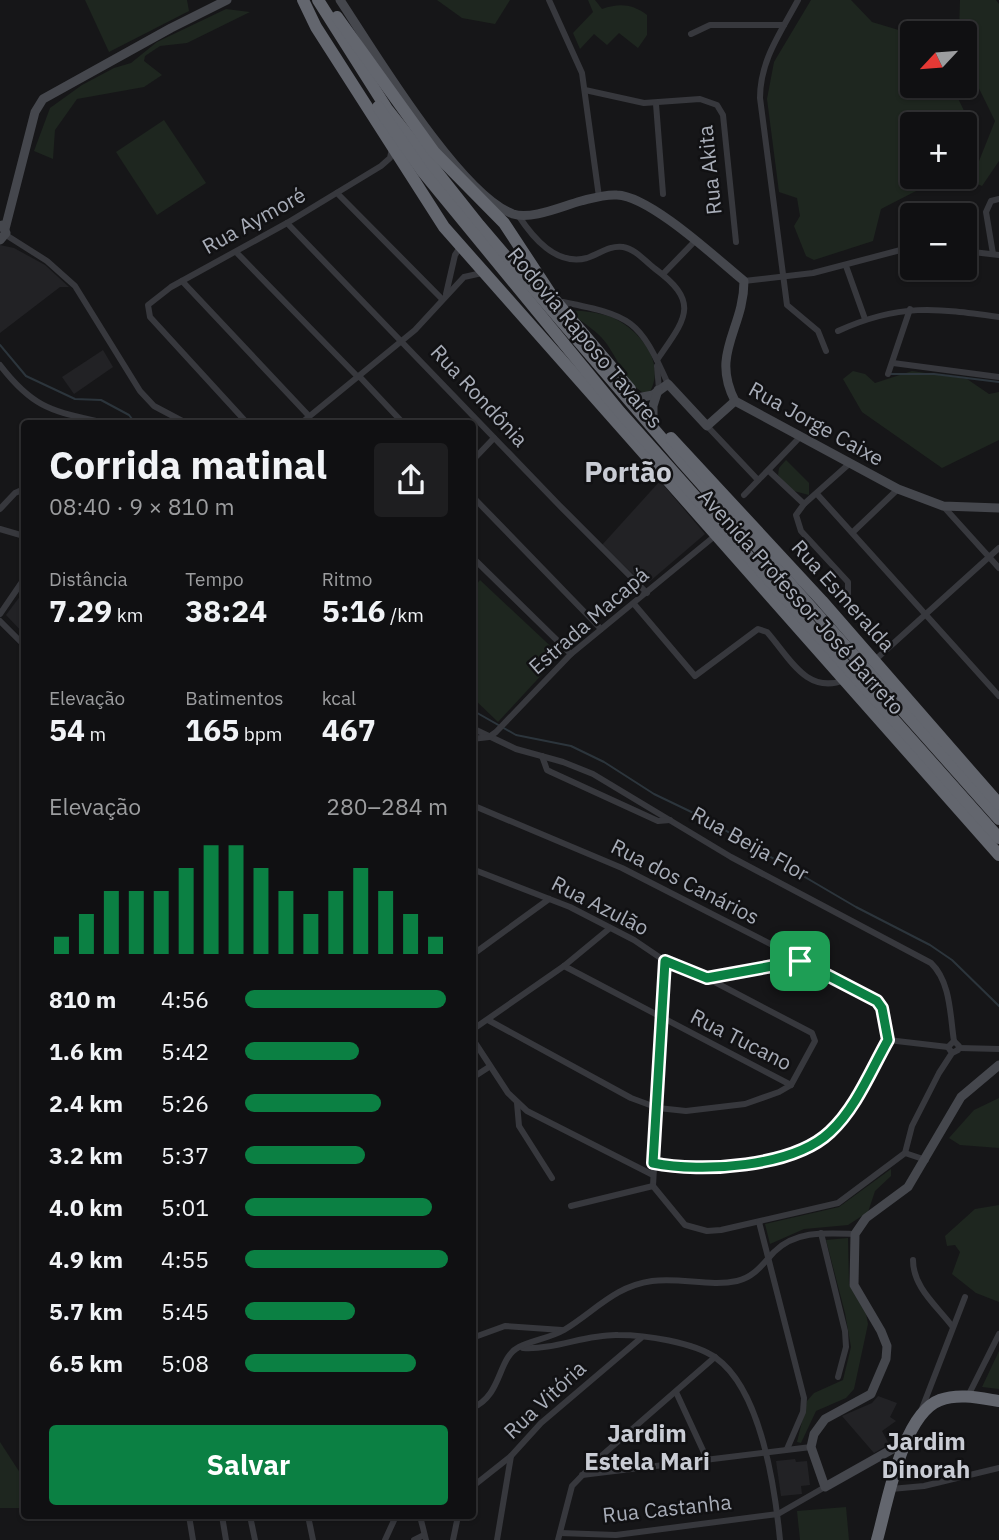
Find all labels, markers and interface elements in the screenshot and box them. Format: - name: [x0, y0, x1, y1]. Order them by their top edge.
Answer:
- north arrow: [900, 21, 976, 98]
- map controls: [900, 21, 977, 280]
- button: +: [900, 112, 977, 189]
- street label: Rua Akita: [690, 124, 728, 216]
- street label: Rua Aymoré: [197, 180, 310, 260]
- button: −: [900, 203, 977, 280]
- street label: Rodovia Raposo Tavares: [502, 241, 670, 434]
- street label: Rua Rondônia: [425, 338, 535, 453]
- street label: Rua Jorge Caixe: [744, 374, 889, 472]
- text: Corrida matinal: [49, 440, 327, 489]
- button: share: [374, 443, 448, 517]
- district label: Portão: [584, 453, 672, 490]
- street label: Avenida Professor José Barreto: [693, 482, 911, 720]
- text: 08:40 · 9 × 810 m: [49, 491, 235, 521]
- street label: Rua Esmeralda: [786, 533, 902, 657]
- street label: Estrada Macapá: [522, 560, 654, 680]
- text: Distância: [49, 567, 128, 591]
- text: Tempo: [185, 567, 244, 591]
- text: Ritmo: [322, 567, 372, 591]
- text: 7.29: [49, 591, 112, 630]
- text: 38:24: [185, 591, 267, 630]
- text: 5:16: [322, 591, 386, 630]
- text: km: [112, 603, 143, 627]
- text: /km: [386, 603, 424, 627]
- text: Elevação: [49, 686, 125, 710]
- text: Batimentos: [185, 686, 284, 710]
- text: kcal: [322, 686, 356, 710]
- text: 54: [49, 710, 85, 749]
- text: 165: [185, 710, 239, 749]
- text: 467: [322, 710, 376, 749]
- text: m: [85, 722, 106, 746]
- text: bpm: [239, 722, 282, 746]
- text: Elevação: [49, 791, 141, 821]
- text: 280–284 m: [326, 791, 448, 821]
- street label: Rua Beija Flor: [687, 799, 815, 887]
- street label: Rua dos Canários: [606, 832, 764, 931]
- street label: Rua Azulão: [547, 869, 654, 942]
- pin: [770, 931, 830, 991]
- icon: arrive: [781, 942, 819, 980]
- text: 810 m: [49, 984, 116, 1014]
- text: 4:56: [161, 984, 209, 1014]
- street label: Rua Tucano: [686, 1002, 797, 1077]
- text: 1.6 km: [49, 1036, 123, 1066]
- text: 5:42: [161, 1036, 209, 1066]
- text: 2.4 km: [49, 1088, 123, 1118]
- text: 5:26: [161, 1088, 209, 1118]
- text: 3.2 km: [49, 1140, 123, 1170]
- text: 5:37: [161, 1140, 209, 1170]
- text: 4.0 km: [49, 1192, 123, 1222]
- text: 5:01: [161, 1192, 209, 1222]
- text: 4.9 km: [49, 1244, 123, 1274]
- text: 4:55: [161, 1244, 209, 1274]
- text: 5.7 km: [49, 1296, 123, 1326]
- text: 5:45: [161, 1296, 209, 1326]
- text: 6.5 km: [49, 1348, 123, 1378]
- text: 5:08: [161, 1348, 209, 1378]
- street label: Rua Vitória: [497, 1354, 591, 1445]
- district label: Jardim Estela Mari: [584, 1417, 710, 1477]
- button: Salvar: [49, 1425, 448, 1505]
- district label: Jardim Dinorah: [882, 1425, 970, 1485]
- street label: Rua Castanha: [601, 1487, 733, 1529]

